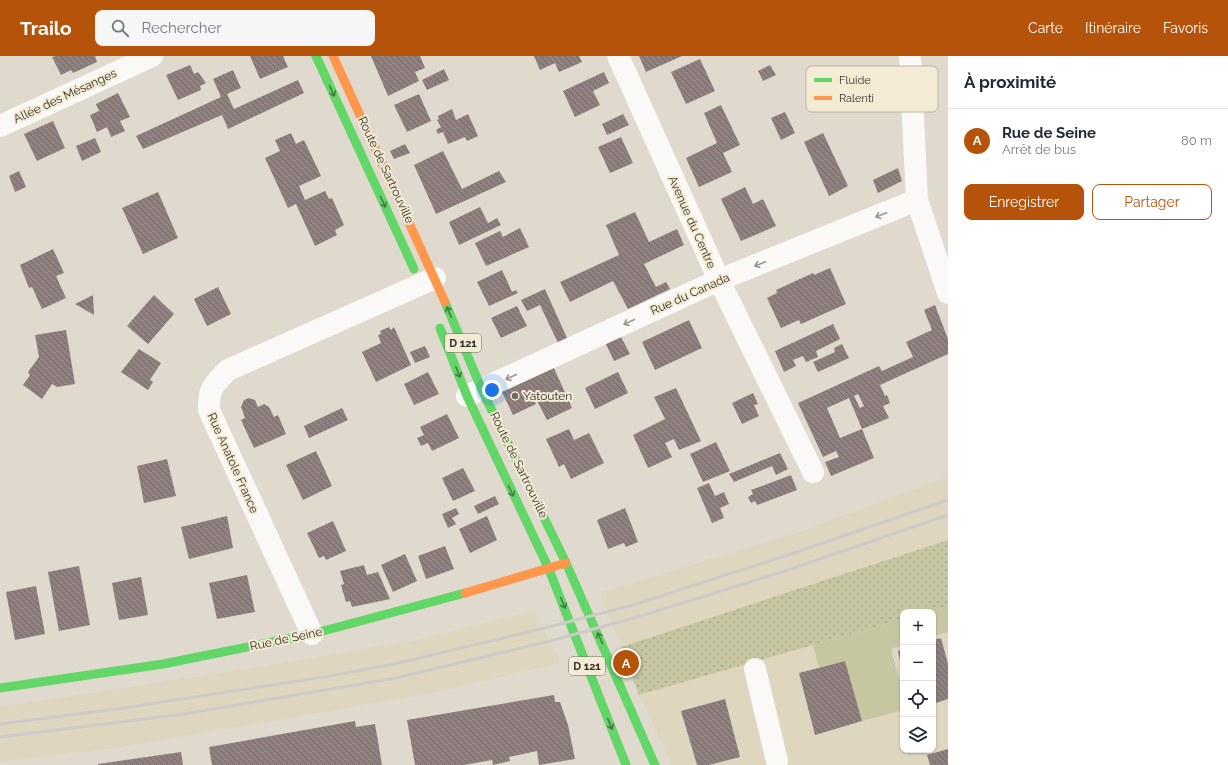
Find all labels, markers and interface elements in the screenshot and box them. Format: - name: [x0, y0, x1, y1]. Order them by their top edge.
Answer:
- search box: [95, 10, 375, 46]
- text: Trailo: [20, 17, 71, 39]
- icon: search: [109, 17, 131, 39]
- text: Rechercher: [141, 19, 222, 37]
- text: Carte: [1028, 20, 1063, 36]
- text: Itinéraire: [1085, 20, 1141, 36]
- text: Favoris: [1163, 20, 1208, 36]
- street label: Allée des Mésanges: [11, 66, 119, 126]
- legend: [806, 66, 938, 112]
- text: À proximité: [964, 72, 1056, 92]
- text: Fluide: [839, 74, 871, 87]
- one-way arrow: [329, 85, 336, 97]
- text: Ralenti: [839, 92, 874, 105]
- street label: Route de Sartrouville: [355, 114, 417, 226]
- text: Rue de Seine: [1002, 124, 1096, 142]
- text: A: [973, 133, 981, 148]
- text: 80 m: [1181, 133, 1212, 148]
- text: Arrêt de bus: [1002, 142, 1076, 157]
- street label: Avenue du Centre: [665, 173, 719, 271]
- button: Enregistrer: [964, 184, 1084, 220]
- button: Partager: [1092, 184, 1212, 220]
- one-way arrow: [380, 196, 387, 208]
- one-way arrow: [875, 211, 887, 219]
- one-way arrow: [755, 260, 767, 268]
- street label: Rue du Canada: [648, 270, 732, 318]
- one-way arrow: [445, 306, 453, 318]
- one-way arrow: [623, 319, 635, 326]
- road number: D 121: [445, 334, 481, 352]
- one-way arrow: [454, 366, 462, 378]
- one-way arrow: [505, 374, 517, 381]
- your location: [482, 380, 502, 400]
- place label: Yatouten: [523, 389, 572, 403]
- marker: Yatouten: [510, 391, 520, 401]
- street label: Route de Sartrouville: [487, 410, 551, 520]
- street label: Rue Anatole France: [205, 411, 261, 515]
- one-way arrow: [508, 485, 515, 497]
- one-way arrow: [559, 597, 567, 609]
- map controls: [900, 609, 936, 753]
- button: +: [900, 609, 936, 645]
- street label: Rue de Seine: [249, 625, 323, 653]
- one-way arrow: [596, 632, 603, 644]
- button: −: [900, 645, 936, 681]
- pin: A: [613, 648, 639, 678]
- road number: D 121: [569, 657, 605, 675]
- button: locate: [900, 681, 936, 717]
- button: layers: [900, 717, 936, 753]
- one-way arrow: [607, 718, 615, 730]

